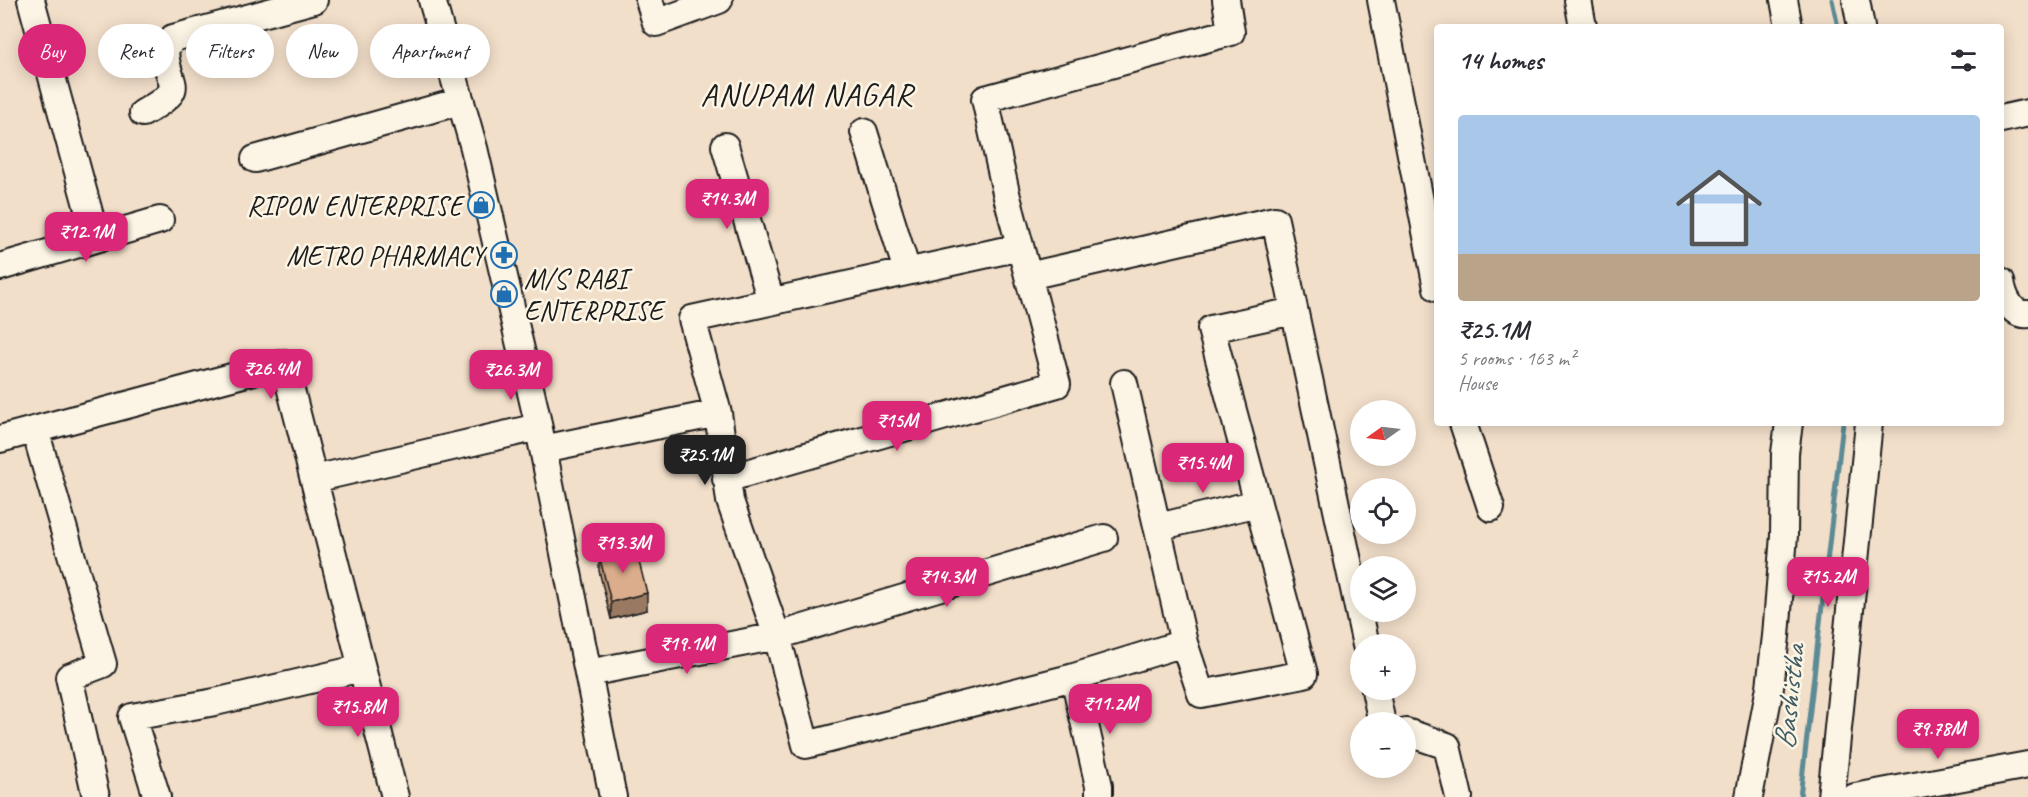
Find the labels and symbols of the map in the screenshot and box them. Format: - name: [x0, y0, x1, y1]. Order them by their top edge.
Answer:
- district label: ANUPAM NAGAR: [701, 74, 916, 115]
- pin: ₹14.3M: [678, 179, 776, 230]
- place label: RIPON ENTERPRISE: [247, 188, 466, 223]
- shop icon: RIPON ENTERPRISE: [466, 190, 496, 220]
- pin: ₹12.1M: [37, 212, 135, 263]
- place label: METRO PHARMACY: [286, 238, 488, 273]
- pharmacy icon: METRO PHARMACY: [489, 240, 519, 270]
- place label: M/S RABI ENTERPRISE: [524, 261, 666, 328]
- shop icon: M/S RABI ENTERPRISE: [489, 279, 519, 309]
- pin: ₹26.4M: [222, 349, 320, 400]
- pin: ₹26.3M: [462, 350, 560, 401]
- north arrow: [1350, 400, 1416, 466]
- pin: ₹15M: [861, 401, 933, 452]
- pin: ₹25.1M: [656, 435, 754, 486]
- pin: ₹15.4M: [1154, 443, 1252, 494]
- pin: ₹13.3M: [574, 523, 672, 574]
- pin: ₹14.3M: [898, 557, 996, 608]
- pin: ₹15.2M: [1779, 557, 1877, 608]
- pin: ₹19.1M: [638, 624, 736, 675]
- water label: Bashistha: [1765, 639, 1814, 751]
- pin: ₹11.2M: [1061, 684, 1159, 735]
- pin: ₹15.8M: [309, 687, 407, 738]
- pin: ₹9.78M: [1889, 709, 1987, 760]

